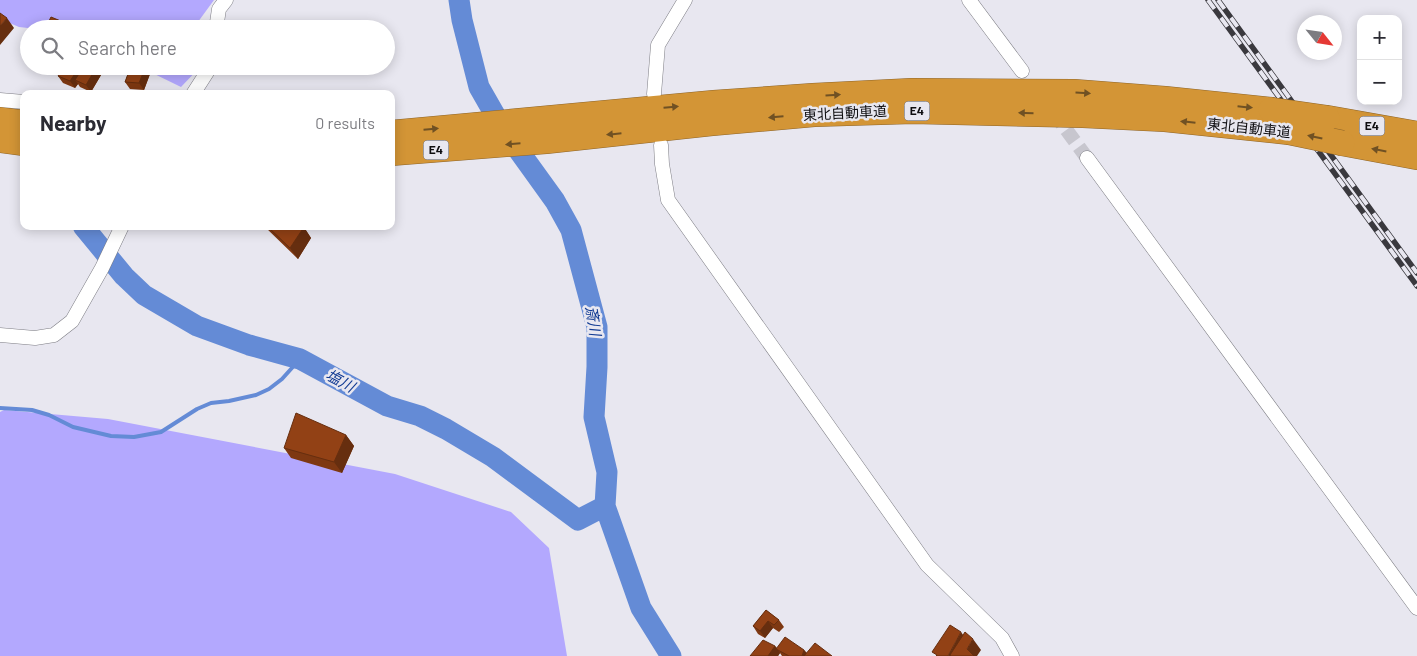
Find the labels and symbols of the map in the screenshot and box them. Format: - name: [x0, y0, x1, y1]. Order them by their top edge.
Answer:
- north arrow: [1297, 15, 1342, 60]
- one-way arrow: [1076, 89, 1092, 97]
- one-way arrow: [826, 90, 842, 98]
- street label: 東北自動車道: [803, 102, 887, 123]
- road number: E4: [904, 102, 930, 120]
- one-way arrow: [664, 103, 680, 111]
- one-way arrow: [1237, 103, 1253, 111]
- one-way arrow: [1017, 109, 1033, 117]
- one-way arrow: [768, 114, 784, 122]
- street label: 東北自動車道: [1206, 115, 1292, 140]
- road number: E4: [1360, 116, 1384, 136]
- one-way arrow: [1180, 118, 1196, 126]
- one-way arrow: [423, 125, 439, 133]
- one-way arrow: [606, 130, 622, 138]
- one-way arrow: [1307, 133, 1323, 141]
- road number: E4: [424, 140, 448, 160]
- one-way arrow: [505, 140, 521, 148]
- one-way arrow: [1371, 145, 1387, 153]
- water label: 斎川: [583, 305, 606, 339]
- water label: 塩川: [323, 365, 360, 396]

